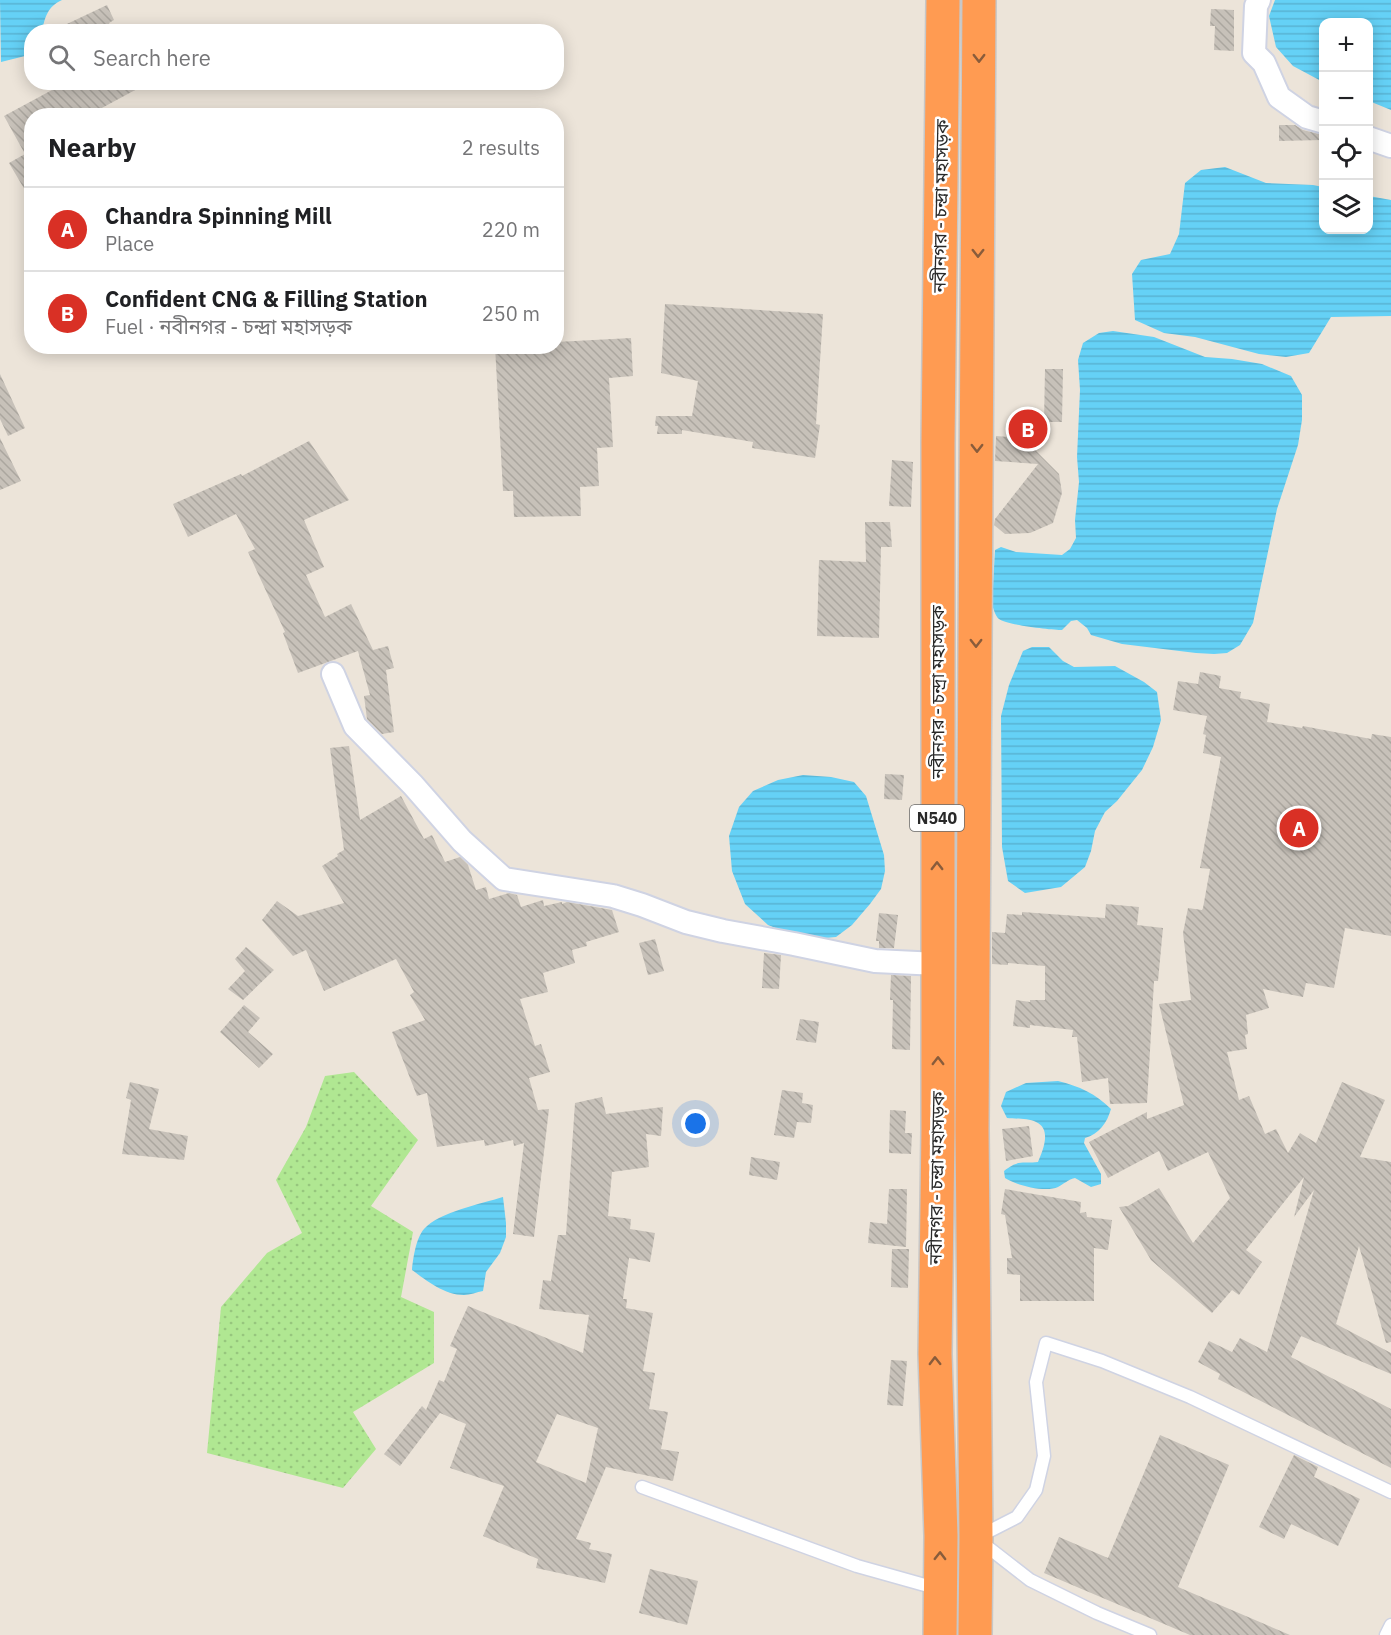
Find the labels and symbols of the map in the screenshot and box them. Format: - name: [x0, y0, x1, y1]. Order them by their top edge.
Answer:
- one-way arrow: [973, 54, 985, 63]
- street label: নবীনগর - চন্দ্রা মহাসড়ক: [927, 119, 954, 294]
- one-way arrow: [972, 249, 984, 258]
- pin: B: [1008, 406, 1048, 452]
- one-way arrow: [971, 444, 983, 453]
- street label: নবীনগর - চন্দ্রা মহাসড়ক: [926, 605, 949, 780]
- one-way arrow: [970, 639, 982, 648]
- road number: N540: [910, 805, 964, 831]
- pin: A: [1280, 806, 1318, 850]
- one-way arrow: [931, 861, 943, 870]
- one-way arrow: [932, 1056, 944, 1065]
- street label: নবীনগর - চন্দ্রা মহাসড়ক: [923, 1091, 950, 1266]
- your location: [681, 1109, 710, 1138]
- one-way arrow: [929, 1356, 941, 1365]
- one-way arrow: [934, 1551, 947, 1560]

